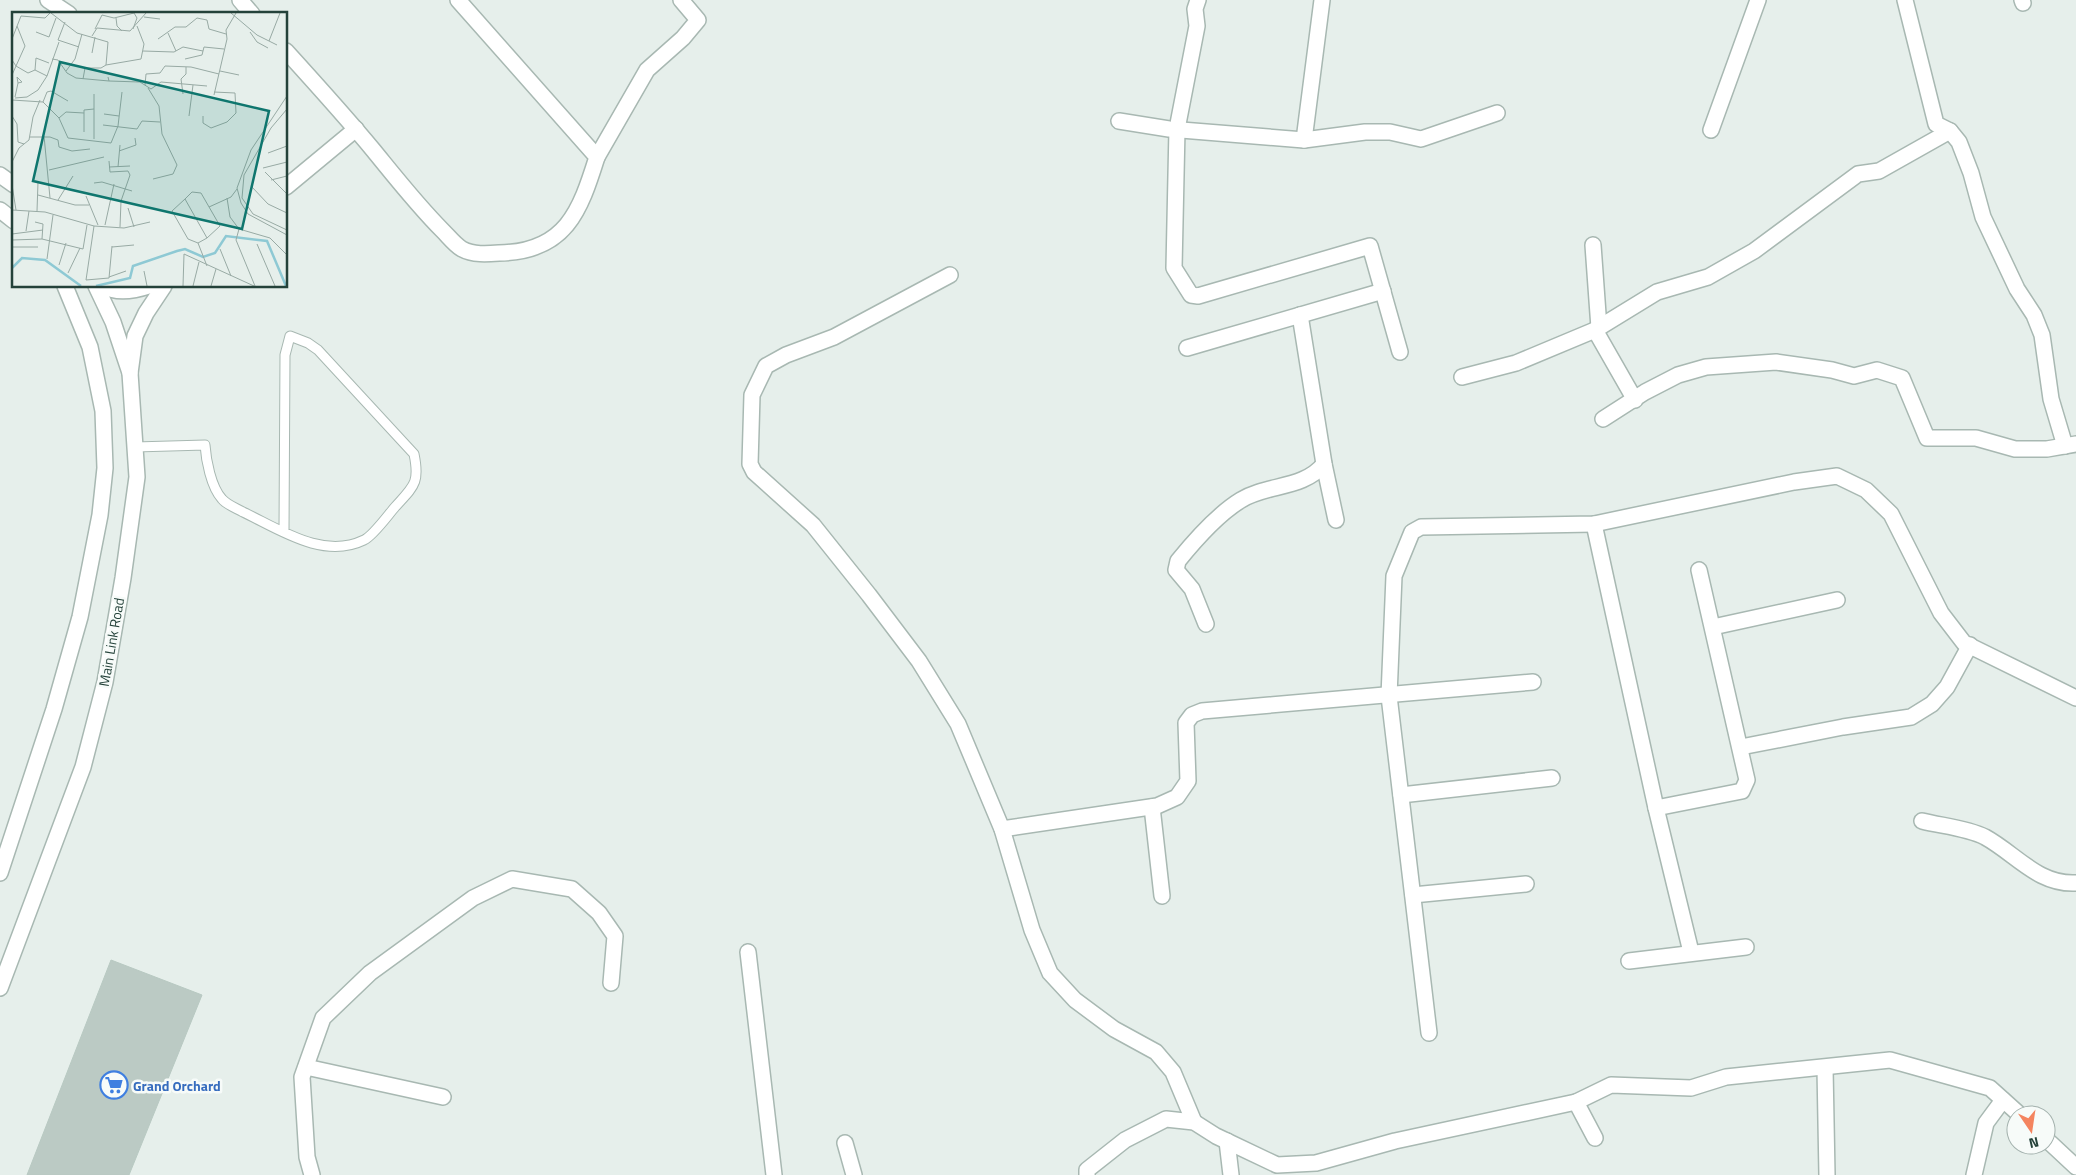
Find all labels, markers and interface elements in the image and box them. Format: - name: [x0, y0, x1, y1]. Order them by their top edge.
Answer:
- inset map: [12, 12, 288, 288]
- street label: Main Link Road: [93, 596, 129, 688]
- supermarket icon: Grand Orchard: [99, 1070, 129, 1100]
- place label: Grand Orchard: [133, 1075, 221, 1096]
- north arrow: [2006, 1105, 2056, 1155]
- text: N: [2027, 1132, 2041, 1154]

